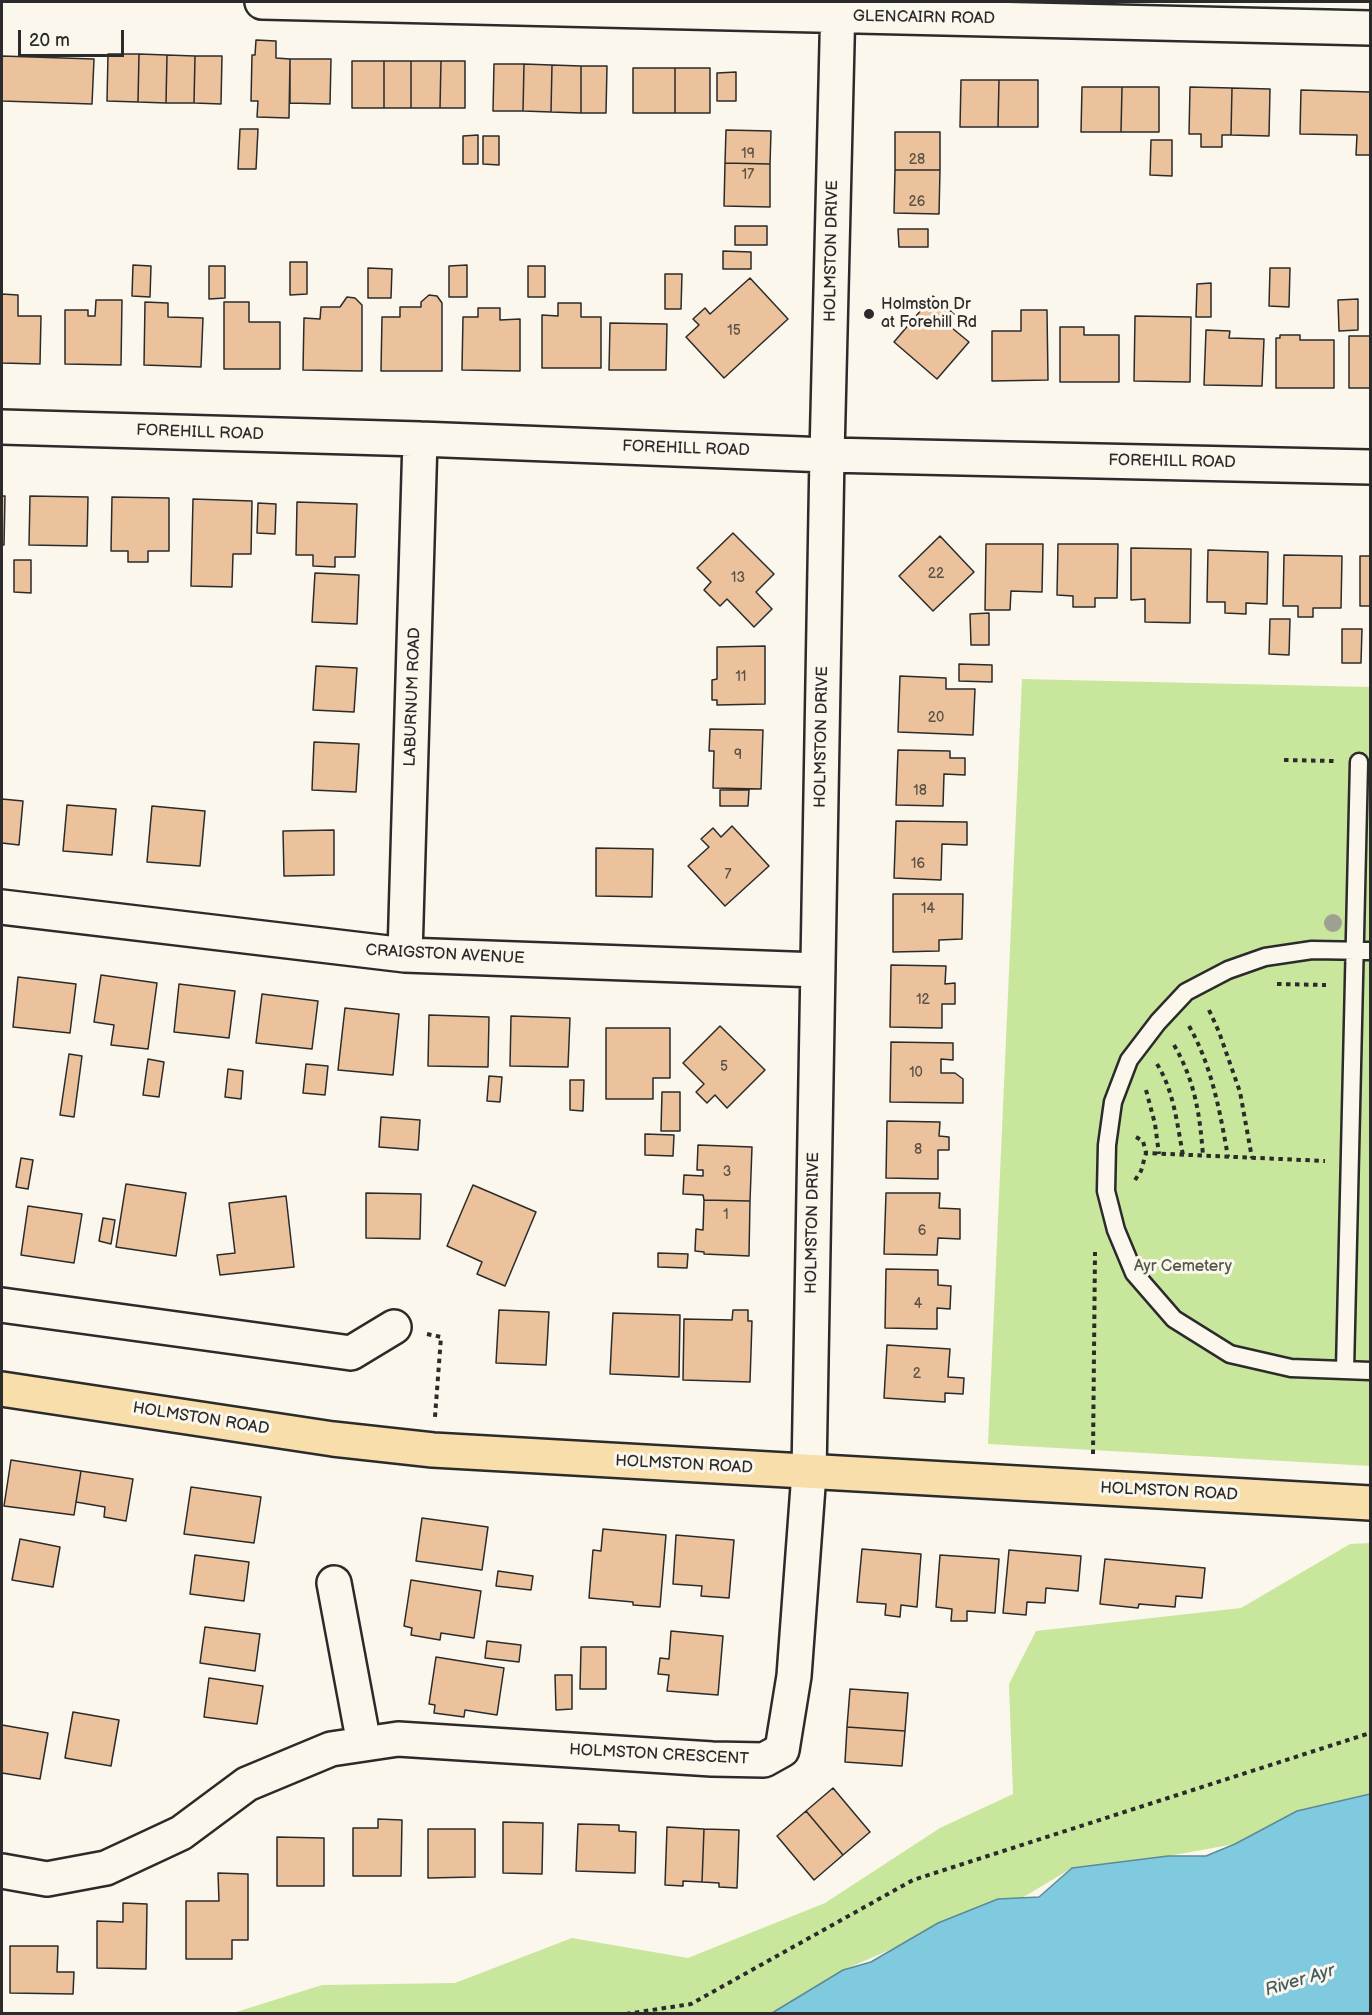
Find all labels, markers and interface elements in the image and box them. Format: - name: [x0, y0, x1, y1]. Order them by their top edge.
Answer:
- street label: GLENCAIRN ROAD: [853, 7, 995, 29]
- scale bar: [21, 18, 128, 56]
- text: 20 m: [29, 30, 70, 51]
- house number: 19: [741, 146, 755, 162]
- house number: 28: [909, 152, 925, 168]
- house number: 17: [742, 167, 754, 183]
- street label: HOLMSTON DRIVE: [821, 180, 843, 322]
- house number: 26: [909, 194, 925, 210]
- place label: Holmston Dr at Forehill Rd: [881, 295, 977, 333]
- marker: Holmston Dr at Forehill Rd: [862, 307, 876, 321]
- house number: 15: [727, 323, 741, 339]
- street label: FOREHILL ROAD: [136, 421, 264, 445]
- street label: FOREHILL ROAD: [622, 437, 750, 461]
- street label: FOREHILL ROAD: [1108, 451, 1236, 473]
- house number: 22: [928, 566, 944, 582]
- house number: 13: [731, 570, 745, 586]
- street label: LABURNUM ROAD: [401, 627, 425, 767]
- street label: HOLMSTON DRIVE: [811, 666, 833, 808]
- house number: 11: [736, 669, 746, 685]
- house number: 20: [928, 710, 944, 726]
- house number: 9: [734, 747, 742, 763]
- house number: 18: [913, 783, 927, 799]
- house number: 16: [911, 856, 925, 872]
- house number: 7: [725, 867, 731, 883]
- house number: 14: [921, 901, 935, 917]
- street label: CRAIGSTON AVENUE: [365, 941, 525, 969]
- house number: 12: [916, 992, 930, 1008]
- house number: 5: [720, 1059, 728, 1075]
- house number: 10: [909, 1065, 923, 1081]
- house number: 8: [914, 1142, 922, 1158]
- street label: HOLMSTON DRIVE: [802, 1152, 824, 1294]
- house number: 3: [723, 1164, 731, 1180]
- house number: 1: [723, 1207, 729, 1223]
- house number: 6: [918, 1223, 926, 1239]
- park label: Ayr Cemetery: [1134, 1257, 1232, 1277]
- house number: 4: [914, 1296, 922, 1312]
- house number: 2: [913, 1366, 921, 1382]
- street label: HOLMSTON ROAD: [131, 1399, 271, 1439]
- street label: HOLMSTON ROAD: [615, 1452, 753, 1478]
- street label: HOLMSTON ROAD: [1100, 1479, 1238, 1505]
- street label: HOLMSTON CRESCENT: [569, 1741, 749, 1769]
- water label: River Ayr: [1263, 1960, 1337, 2002]

